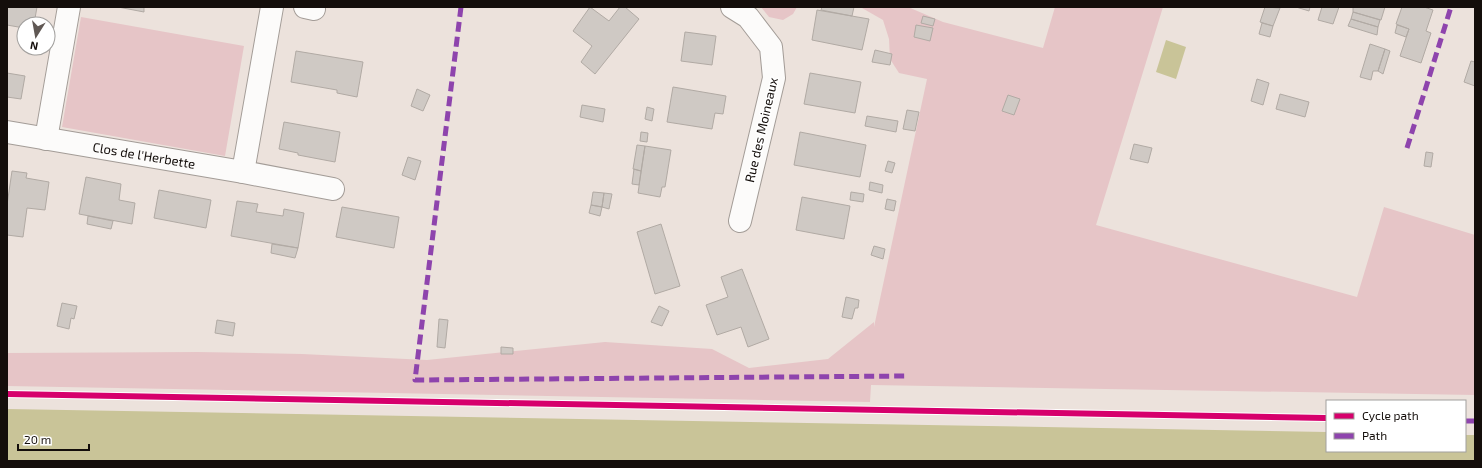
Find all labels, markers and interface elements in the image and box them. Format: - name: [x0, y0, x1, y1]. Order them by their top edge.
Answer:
- north arrow: [16, 16, 56, 56]
- text: N: [29, 39, 39, 53]
- street label: Rue des Moineaux: [741, 76, 781, 184]
- street label: Clos de l'Herbette: [91, 139, 197, 172]
- legend: [1326, 400, 1466, 452]
- text: Cycle path: [1362, 408, 1419, 422]
- scale bar: [18, 426, 89, 452]
- text: Path: [1362, 428, 1387, 442]
- text: 20 m: [24, 432, 51, 446]

